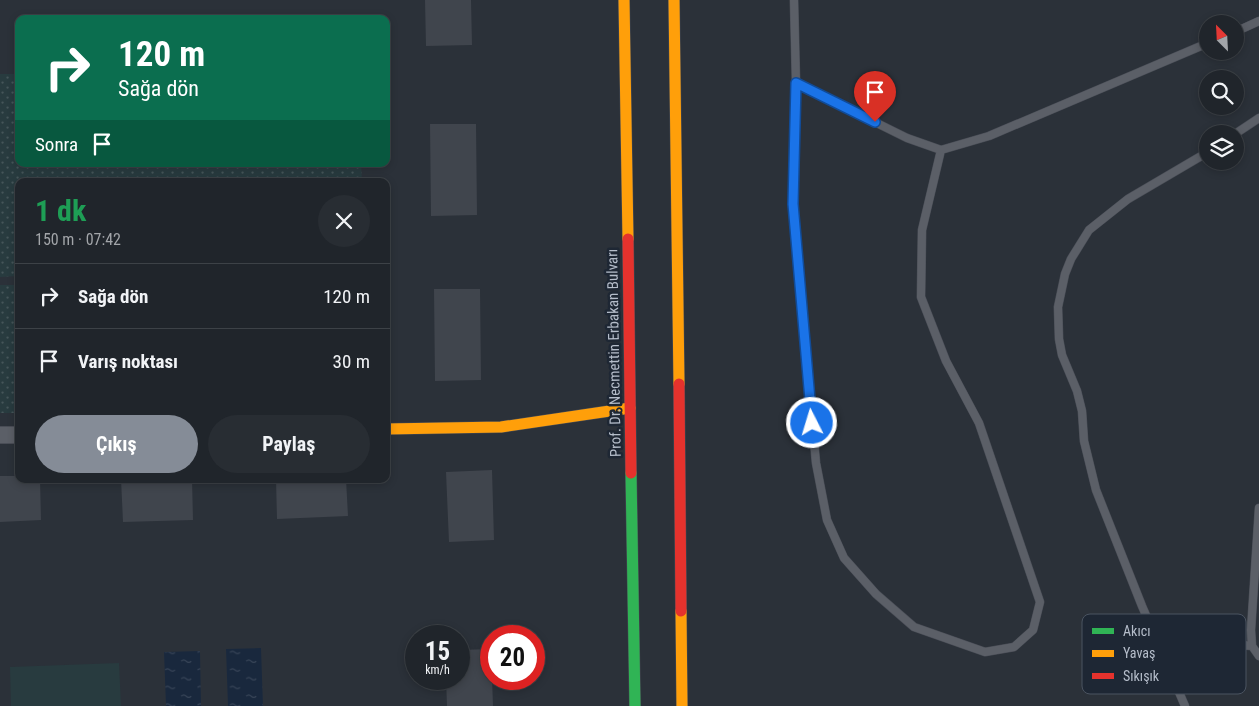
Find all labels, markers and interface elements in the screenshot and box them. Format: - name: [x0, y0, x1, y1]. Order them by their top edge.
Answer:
- north arrow: [1199, 15, 1244, 60]
- map controls: [1199, 15, 1244, 170]
- text: 120 m: [118, 34, 205, 75]
- icon: right: [35, 35, 100, 100]
- button: search: [1199, 70, 1244, 115]
- pin: [854, 71, 896, 122]
- text: Sağa dön: [118, 76, 199, 101]
- icon: arrive: [861, 78, 889, 106]
- button: layers: [1199, 125, 1244, 170]
- icon: arrive: [88, 130, 116, 158]
- text: Sonra: [35, 133, 78, 156]
- text: 1 dk: [35, 193, 86, 228]
- button: close: [318, 195, 370, 247]
- text: 150 m · 07:42: [35, 230, 121, 249]
- street label: Prof. Dr. Necmettin Erbakan Bulvarı: [603, 249, 625, 457]
- icon: right: [35, 282, 63, 310]
- text: Sağa dön: [78, 285, 148, 308]
- text: 120 m: [323, 285, 370, 308]
- icon: arrive: [35, 347, 63, 375]
- text: Varış noktası: [78, 350, 178, 373]
- text: 30 m: [333, 350, 370, 373]
- position arrow: [785, 396, 837, 448]
- button: Çıkış: [35, 415, 198, 473]
- button: Paylaş: [208, 415, 370, 473]
- legend: [1082, 614, 1246, 694]
- text: Akıcı: [1123, 623, 1150, 639]
- speed limit sign: 20: [480, 625, 545, 690]
- text: 15: [425, 637, 450, 666]
- text: Yavaş: [1123, 645, 1155, 661]
- text: km/h: [425, 663, 450, 677]
- text: Sıkışık: [1123, 668, 1160, 684]

